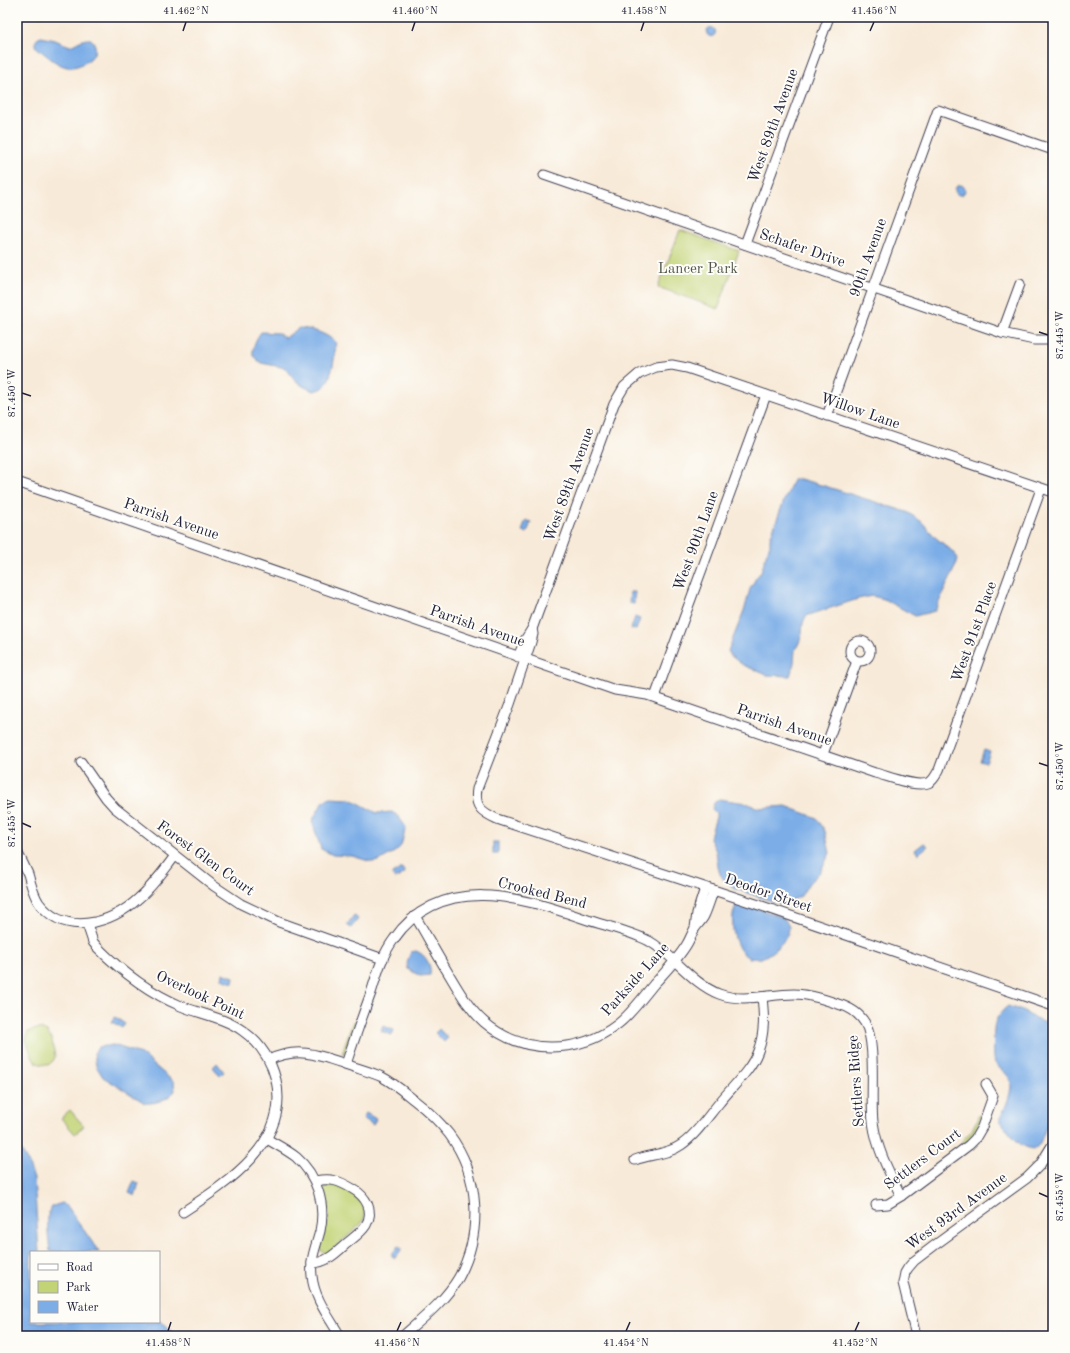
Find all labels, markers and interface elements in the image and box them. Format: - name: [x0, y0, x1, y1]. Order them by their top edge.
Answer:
- text: 41.462°N: [163, 6, 209, 16]
- text: 41.460°N: [392, 6, 438, 16]
- text: 41.458°N: [621, 6, 667, 16]
- text: 41.456°N: [851, 6, 897, 16]
- street label: West 89th Avenue: [746, 67, 802, 185]
- street label: 90th Avenue: [848, 217, 890, 299]
- street label: Schafer Drive: [757, 227, 847, 271]
- park label: Lancer Park: [658, 262, 738, 277]
- text: 87.445°W: [1055, 311, 1065, 359]
- text: 87.450°W: [7, 369, 17, 417]
- street label: Willow Lane: [818, 391, 902, 433]
- street label: West 89th Avenue: [542, 426, 598, 544]
- street label: West 90th Lane: [672, 489, 722, 593]
- street label: Parrish Avenue: [121, 497, 221, 543]
- street label: West 91st Place: [950, 580, 1000, 684]
- street label: Parrish Avenue: [427, 604, 527, 650]
- street label: Parrish Avenue: [734, 703, 834, 749]
- text: 87.450°W: [1055, 742, 1065, 790]
- text: 87.455°W: [7, 799, 17, 847]
- street label: Forest Glen Court: [153, 819, 257, 899]
- street label: Deodor Street: [722, 872, 814, 916]
- street label: Crooked Bend: [496, 876, 588, 912]
- street label: Parkside Lane: [599, 940, 673, 1020]
- street label: Overlook Point: [153, 969, 247, 1023]
- street label: Settlers Ridge: [846, 1034, 868, 1127]
- street label: Settlers Court: [882, 1127, 964, 1193]
- street label: West 93rd Avenue: [904, 1170, 1010, 1254]
- text: 87.455°W: [1055, 1173, 1065, 1221]
- legend: [30, 1251, 160, 1323]
- text: Road: [66, 1262, 93, 1274]
- text: Park: [66, 1282, 91, 1294]
- text: Water: [66, 1302, 99, 1314]
- text: 41.458°N: [145, 1338, 191, 1348]
- text: 41.456°N: [374, 1338, 420, 1348]
- text: 41.454°N: [603, 1338, 649, 1348]
- text: 41.452°N: [832, 1338, 878, 1348]

